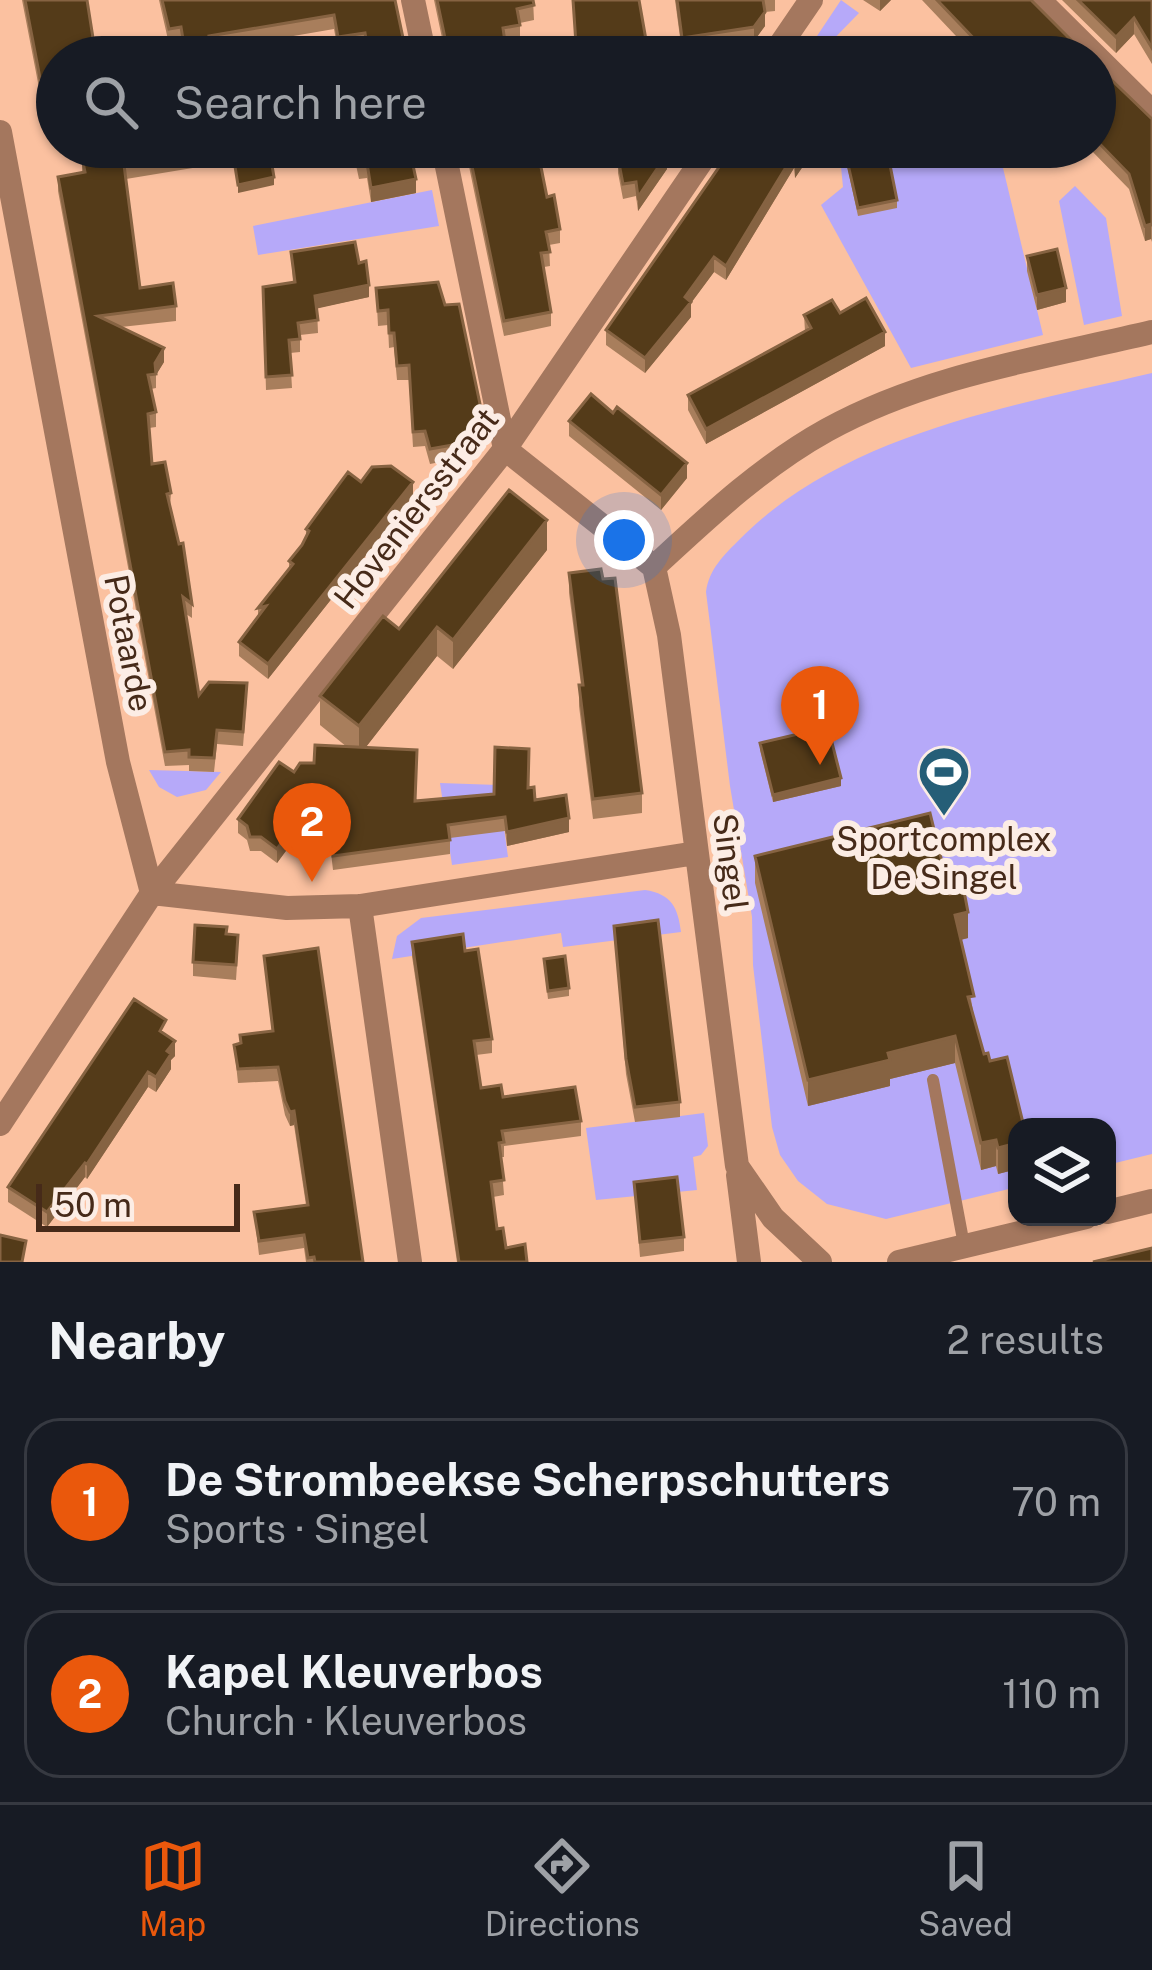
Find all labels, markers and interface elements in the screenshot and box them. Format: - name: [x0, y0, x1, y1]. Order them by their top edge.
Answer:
- search box: [36, 36, 1116, 168]
- icon: search: [78, 69, 144, 135]
- text: Search here: [174, 76, 427, 129]
- street label: Hoveniersstraat: [326, 400, 506, 616]
- your location: [594, 510, 654, 570]
- street label: Potaarde: [97, 571, 161, 715]
- pin: 1: [781, 666, 859, 765]
- sports icon: Sportcomplex De Singel: [916, 744, 972, 818]
- pin: 2: [273, 783, 351, 882]
- street label: Singel: [706, 811, 756, 913]
- place label: Sportcomplex De Singel: [836, 820, 1052, 896]
- map controls: [1008, 1118, 1116, 1226]
- button: layers: [1008, 1118, 1116, 1226]
- scale bar: [36, 1178, 240, 1231]
- text: 50 m: [54, 1186, 132, 1224]
- text: Nearby: [48, 1311, 225, 1370]
- text: 2 results: [947, 1317, 1104, 1363]
- text: De Strombeekse Scherpschutters: [165, 1453, 890, 1506]
- text: 1: [82, 1479, 98, 1525]
- text: 70 m: [1011, 1479, 1101, 1525]
- text: Sports · Singel: [165, 1506, 430, 1552]
- text: Kapel Kleuverbos: [165, 1645, 543, 1698]
- text: 2: [78, 1671, 102, 1717]
- text: 110 m: [1002, 1671, 1101, 1717]
- text: Church · Kleuverbos: [165, 1698, 527, 1744]
- tab: Map: [139, 1833, 206, 1943]
- tab: Directions: [485, 1833, 640, 1943]
- tab: Saved: [918, 1833, 1013, 1943]

